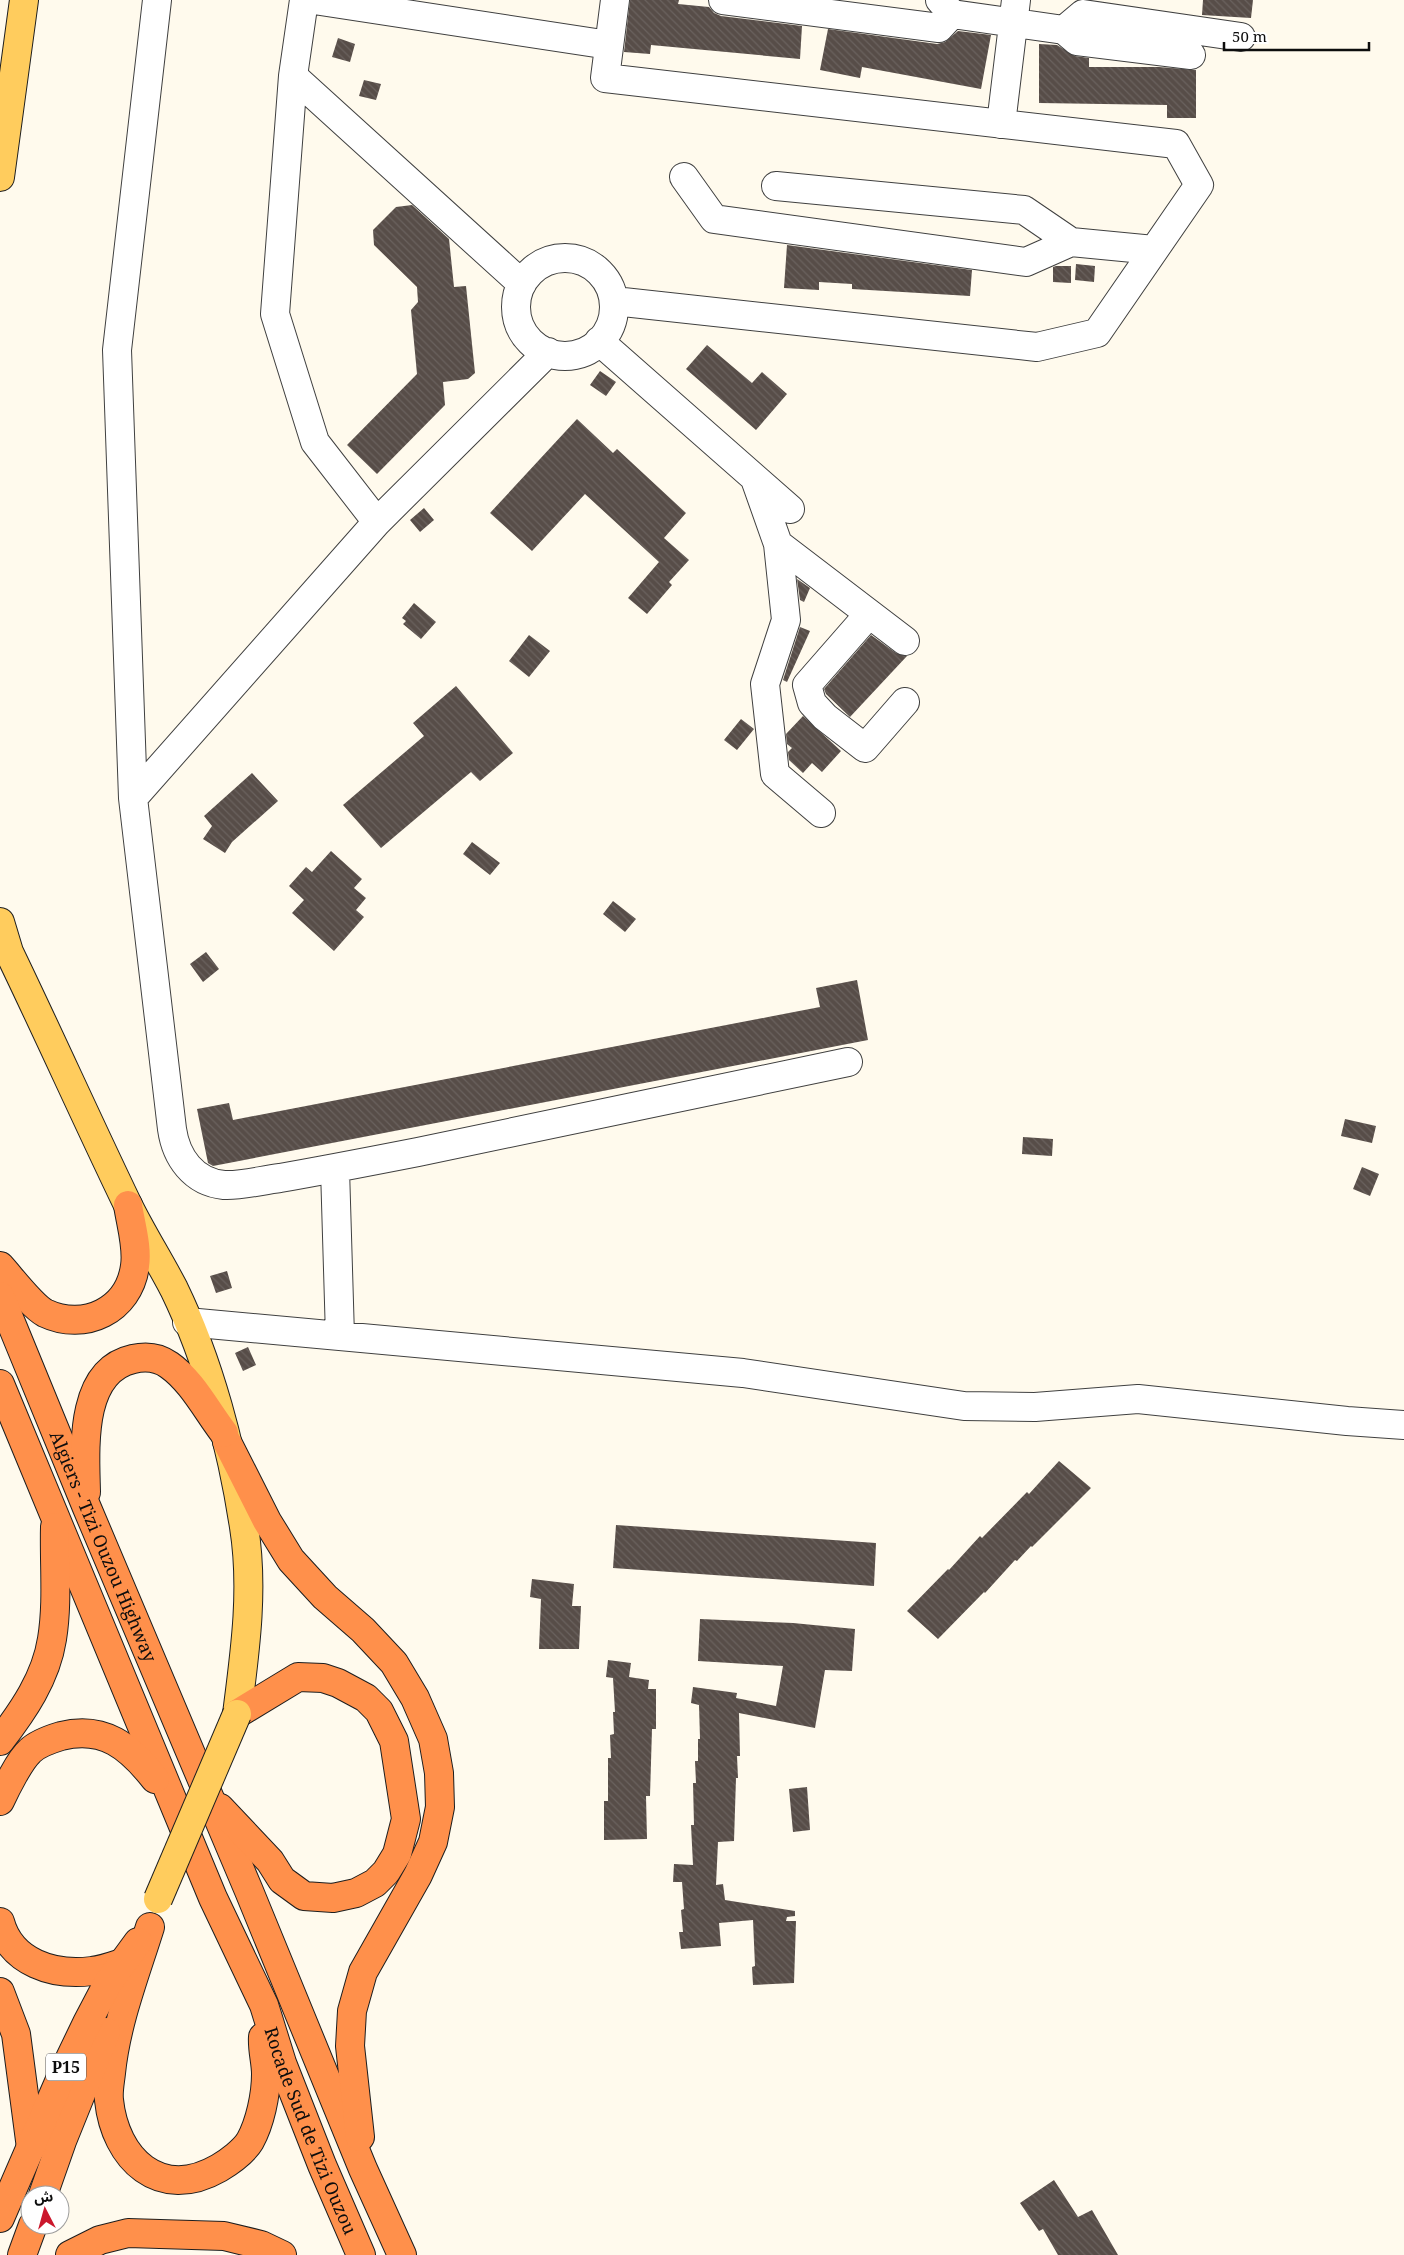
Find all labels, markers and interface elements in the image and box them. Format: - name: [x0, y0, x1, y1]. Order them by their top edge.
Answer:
- scale bar: [1224, 20, 1369, 52]
- text: 50 m: [1232, 26, 1267, 46]
- street label: Algiers - Tizi Ouzou Highway: [45, 1427, 163, 1666]
- street label: Rocade Sud de Tizi Ouzou: [259, 2024, 363, 2239]
- road number: P15: [46, 2054, 86, 2080]
- north arrow: [20, 2185, 70, 2235]
- text: ش: [33, 2186, 54, 2207]

